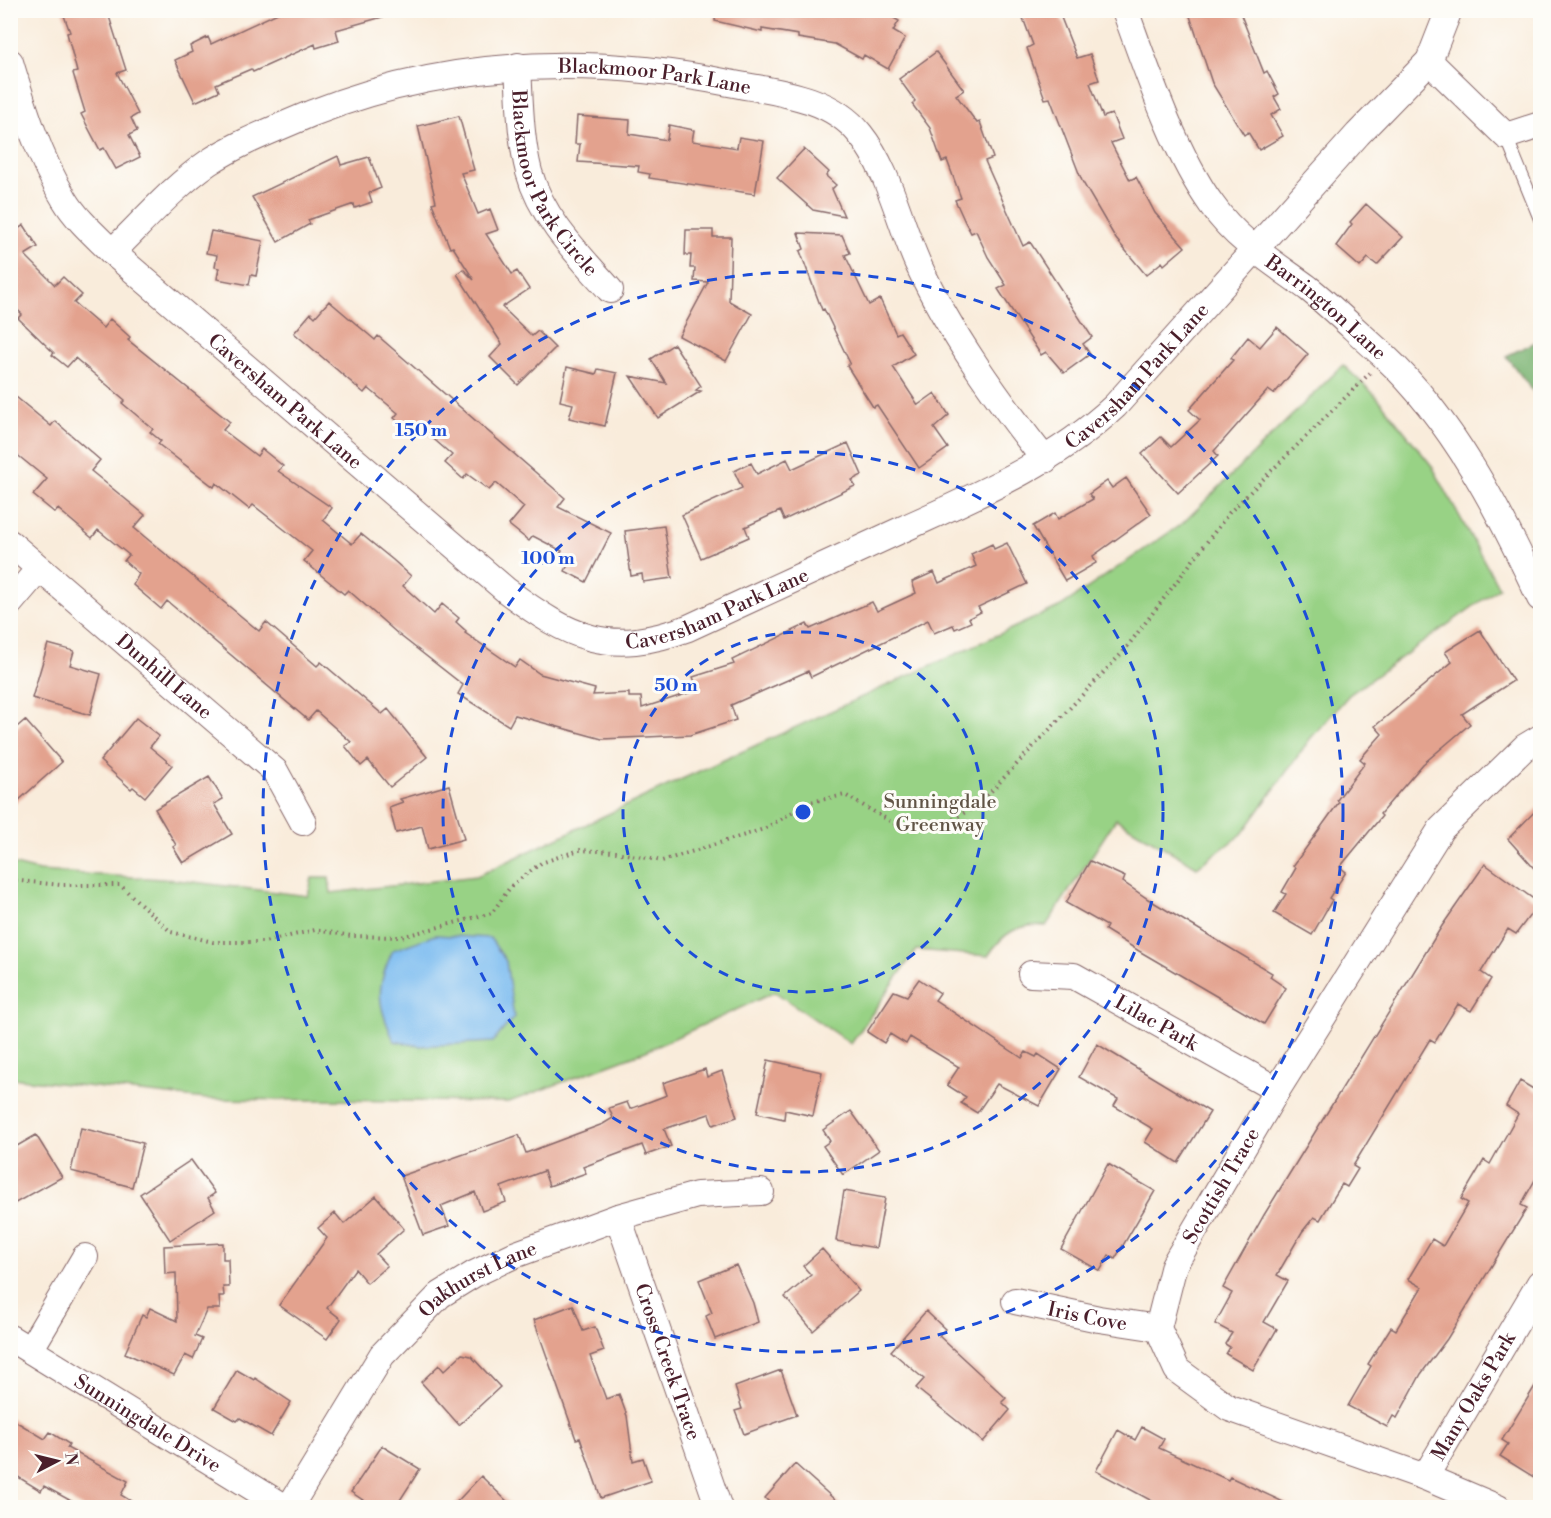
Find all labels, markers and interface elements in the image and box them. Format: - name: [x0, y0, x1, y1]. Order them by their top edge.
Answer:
- street label: Blackmoor Park Lane: [557, 55, 753, 101]
- street label: Blackmoor Park Circle: [505, 88, 603, 282]
- street label: Barrington Lane: [1259, 250, 1391, 366]
- street label: Caversham Park Lane: [1061, 299, 1215, 456]
- street label: Caversham Park Lane: [202, 329, 367, 475]
- text: 150 m: [395, 419, 448, 442]
- text: 100 m: [521, 547, 575, 570]
- street label: Caversham Park Lane: [624, 563, 813, 656]
- street label: Dunhill Lane: [110, 629, 217, 725]
- text: 50 m: [654, 674, 698, 697]
- park label: Sunningdale Greenway: [883, 790, 997, 838]
- centre of rings: [793, 802, 813, 822]
- street label: Lilac Park: [1110, 990, 1204, 1058]
- street label: Scottish Trace: [1178, 1124, 1266, 1249]
- street label: Oakhurst Lane: [414, 1237, 541, 1324]
- street label: Cross Creek Trace: [628, 1280, 705, 1444]
- street label: Iris Cove: [1045, 1297, 1129, 1337]
- street label: Many Oaks Park: [1427, 1327, 1523, 1466]
- street label: Sunningdale Drive: [69, 1369, 225, 1479]
- north arrow: [27, 1431, 87, 1491]
- text: N: [60, 1452, 82, 1467]

